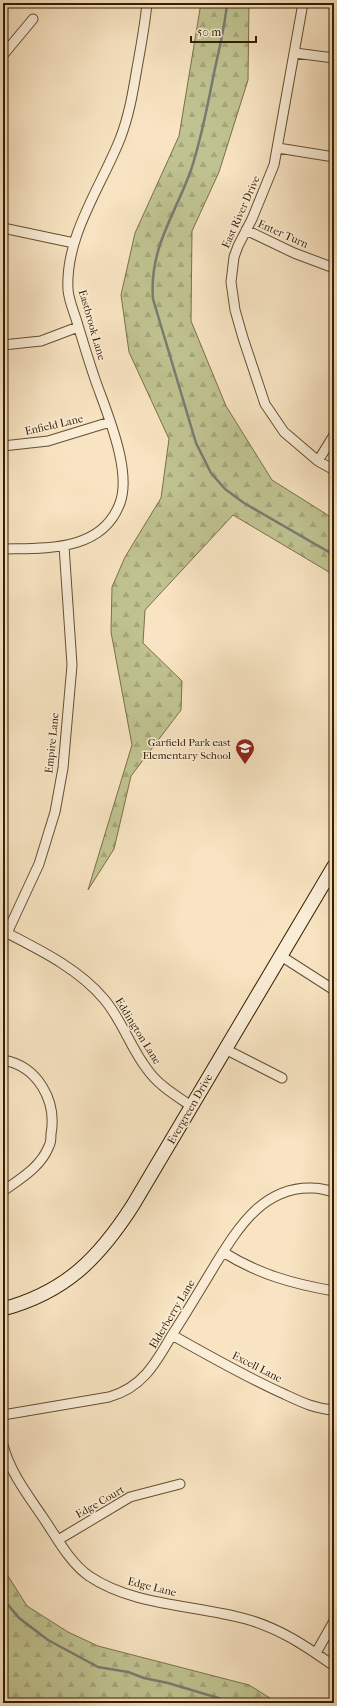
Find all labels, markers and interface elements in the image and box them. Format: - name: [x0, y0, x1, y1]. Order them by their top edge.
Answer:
- scale bar: [191, 18, 256, 44]
- text: 50 m: [197, 25, 221, 39]
- street label: East River Drive: [219, 173, 263, 250]
- street label: Enter Turn: [256, 217, 311, 251]
- street label: Eastbrook Lane: [76, 288, 108, 362]
- street label: Enfield Lane: [24, 412, 85, 438]
- street label: Empire Lane: [42, 711, 62, 774]
- place label: Garfield Park east Elementary School: [142, 736, 231, 762]
- school or university icon: Garfield Park east Elementary School: [234, 737, 256, 765]
- street label: Eddington Lane: [112, 995, 164, 1067]
- street label: Evergreen Drive: [165, 1071, 216, 1146]
- street label: Elderberry Lane: [146, 1277, 198, 1351]
- street label: Excell Lane: [230, 1349, 285, 1385]
- street label: Edge Court: [73, 1483, 127, 1521]
- street label: Edge Lane: [126, 1575, 178, 1599]

